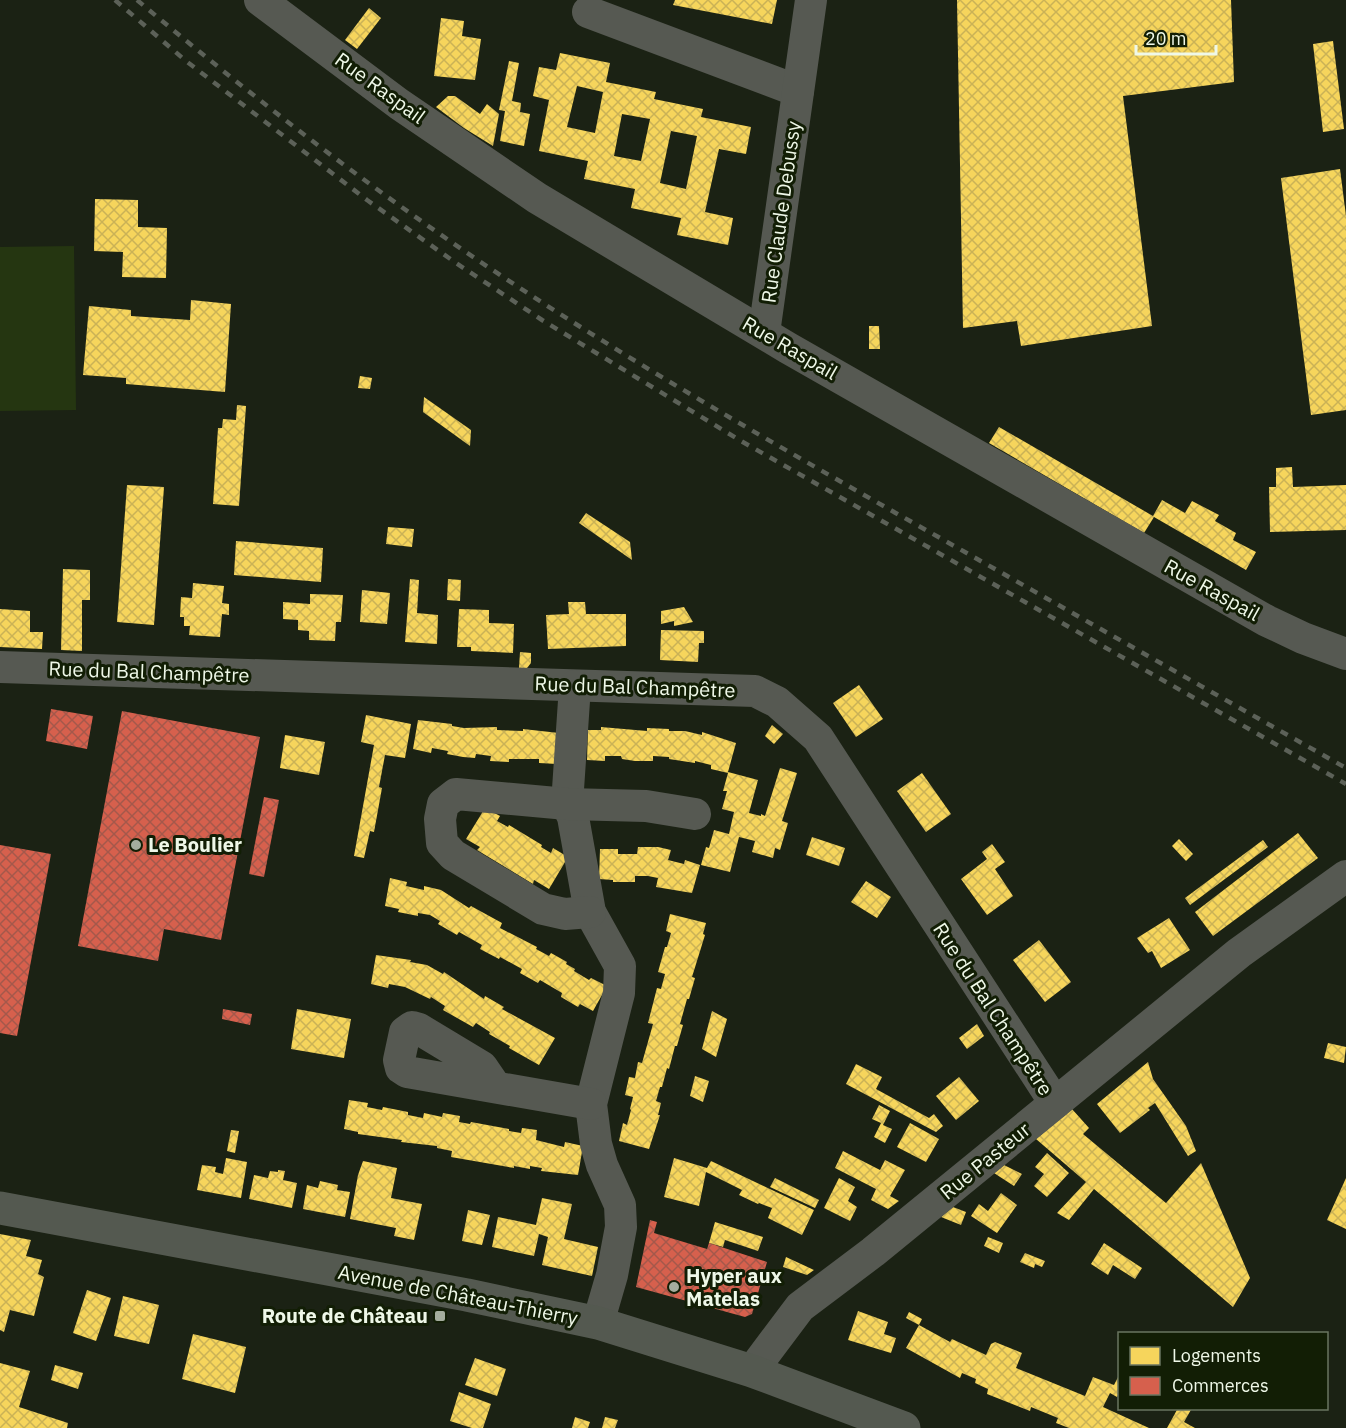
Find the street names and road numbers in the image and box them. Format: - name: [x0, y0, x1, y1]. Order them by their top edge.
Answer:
- street label: Rue Raspail: [330, 46, 431, 130]
- street label: Rue Claude Debussy: [754, 119, 807, 305]
- street label: Rue Raspail: [738, 309, 843, 386]
- street label: Rue Raspail: [1160, 552, 1265, 627]
- street label: Rue du Bal Champêtre: [48, 654, 250, 689]
- street label: Rue du Bal Champêtre: [534, 669, 736, 704]
- street label: Rue du Bal Champêtre: [927, 917, 1060, 1100]
- street label: Rue Pasteur: [934, 1116, 1035, 1205]
- street label: Avenue de Château-Thierry: [336, 1258, 580, 1331]

